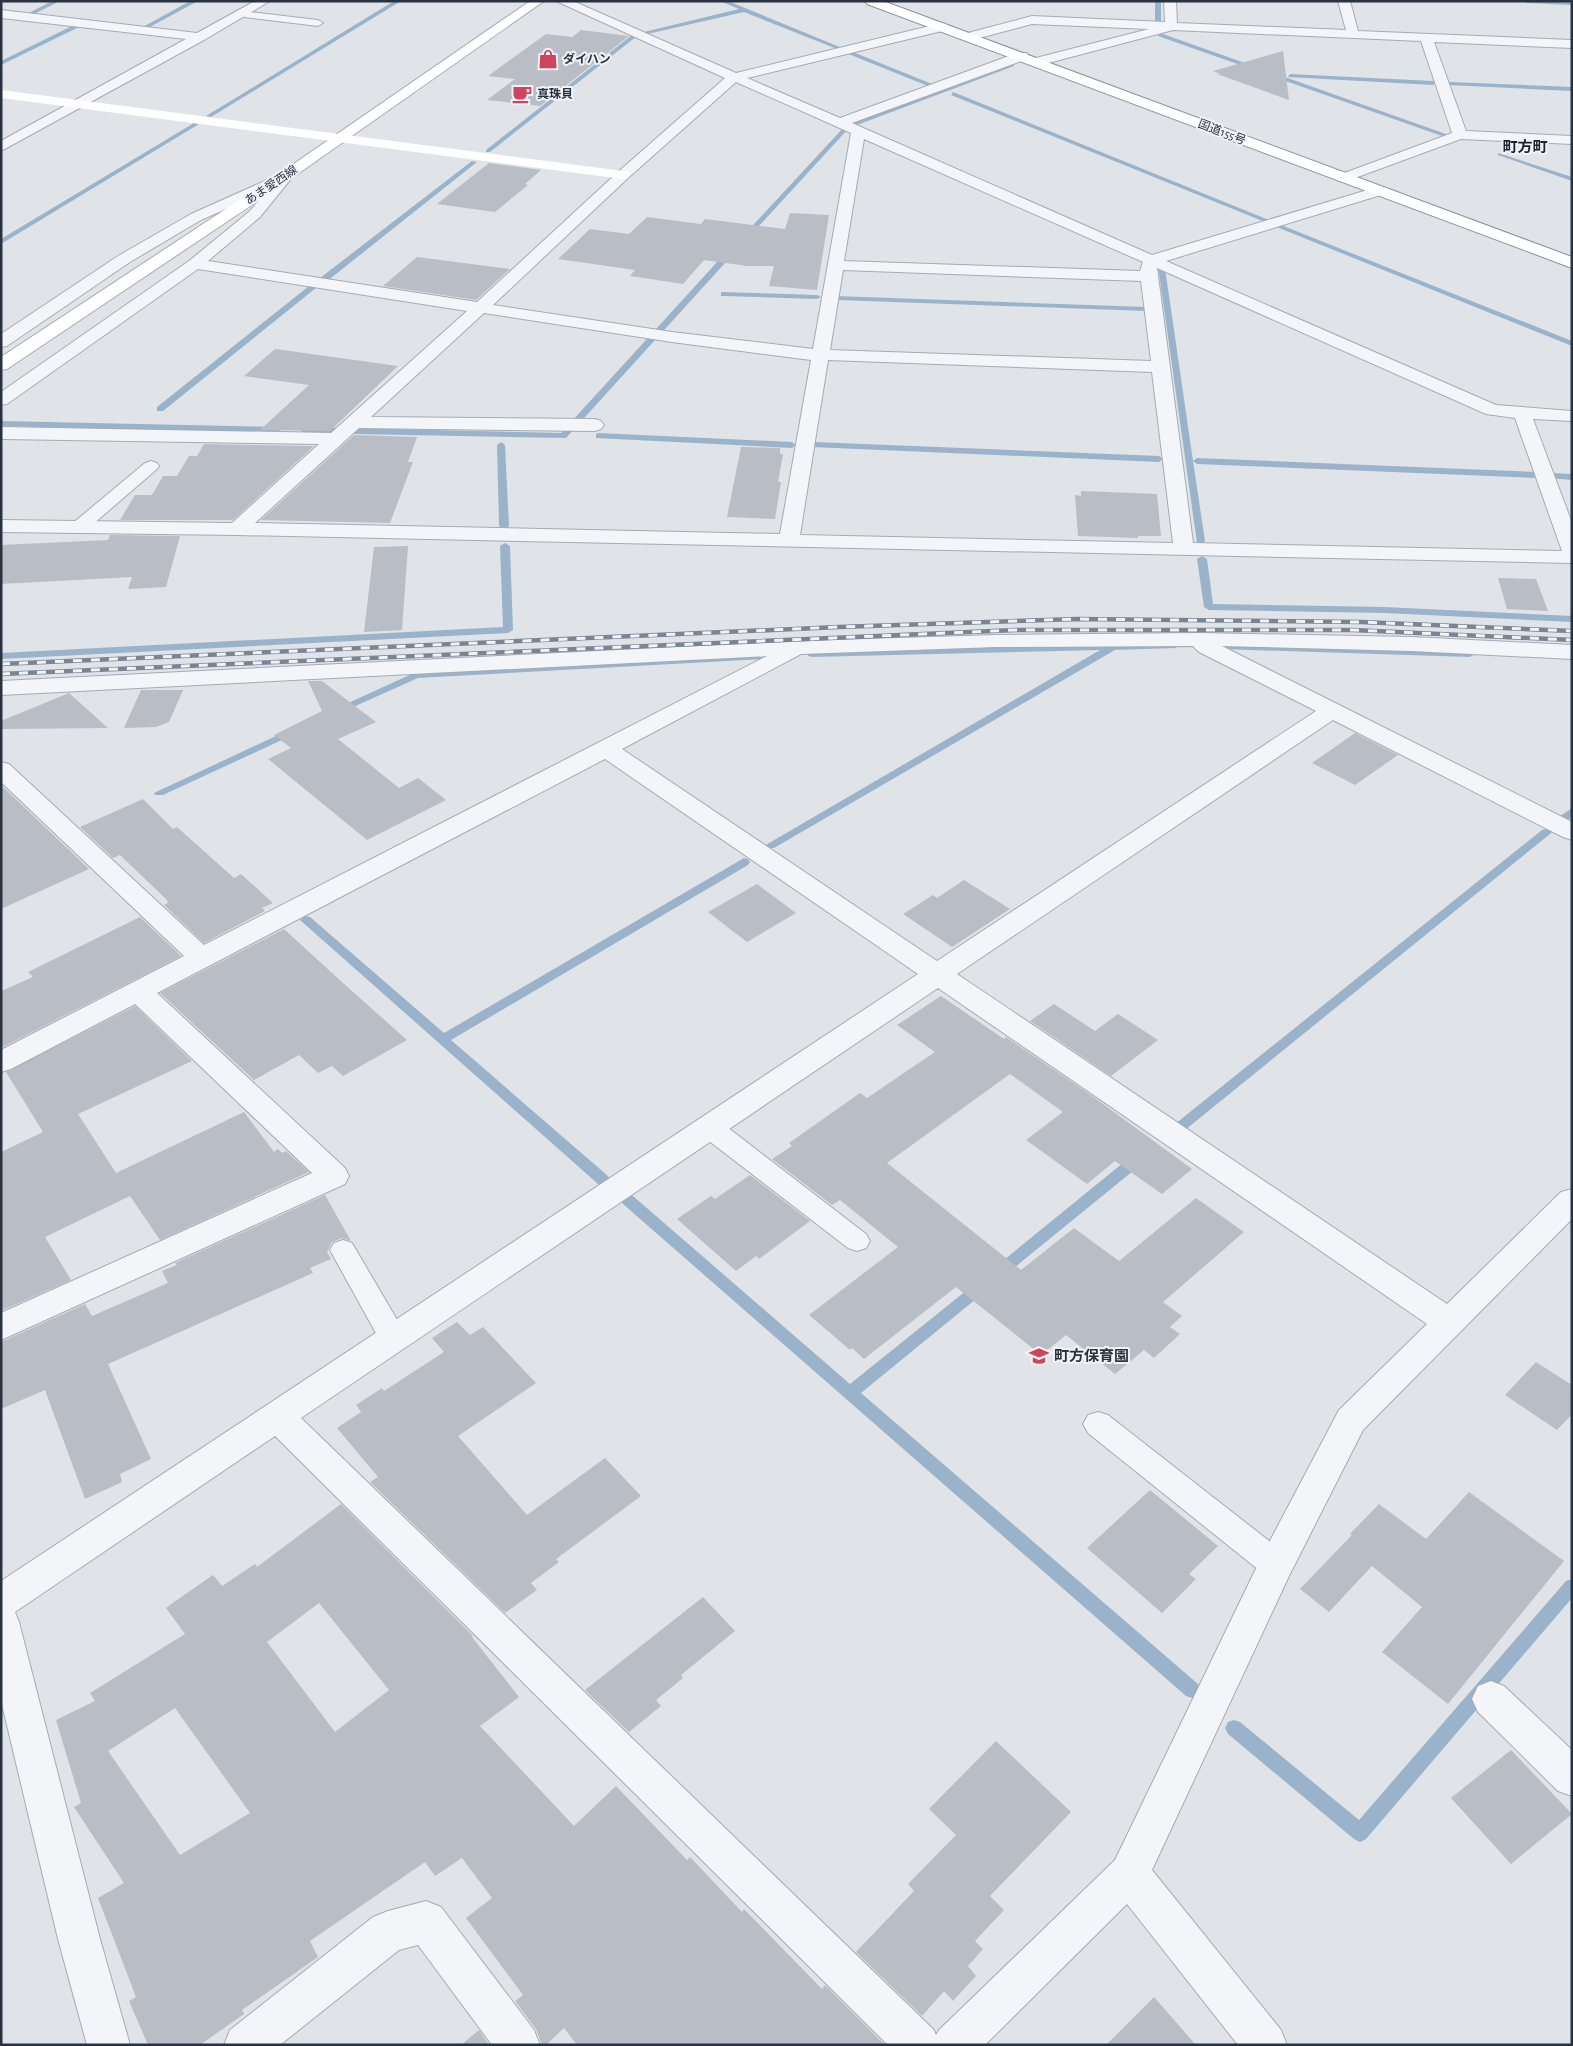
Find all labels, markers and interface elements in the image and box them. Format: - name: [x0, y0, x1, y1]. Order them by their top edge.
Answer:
- shop icon: ダイハン: [537, 48, 559, 70]
- place label: ダイハン: [563, 52, 611, 65]
- cafe icon: 真珠貝: [511, 83, 533, 105]
- place label: 真珠貝: [537, 87, 573, 100]
- street label: 国道155号: [1196, 116, 1248, 147]
- district label: 町方町: [1502, 139, 1548, 155]
- street label: あま愛西線: [242, 162, 299, 207]
- school or university icon: 町方保育園: [1028, 1345, 1050, 1367]
- place label: 町方保育園: [1054, 1348, 1129, 1364]

